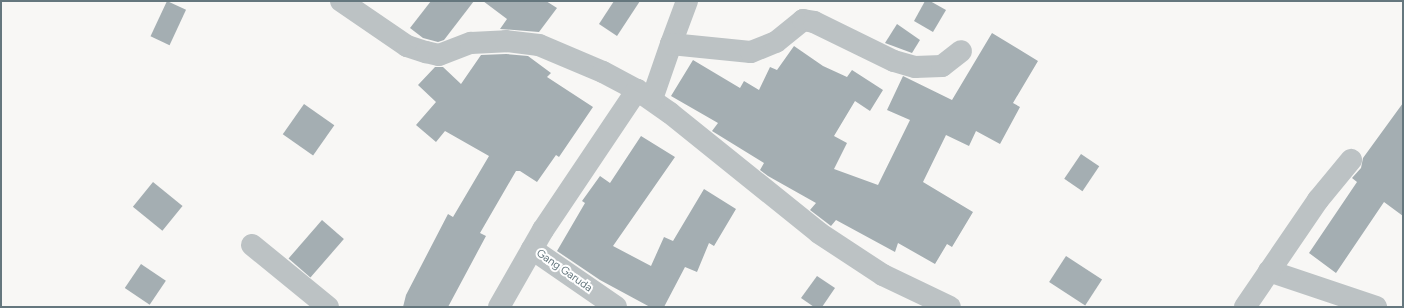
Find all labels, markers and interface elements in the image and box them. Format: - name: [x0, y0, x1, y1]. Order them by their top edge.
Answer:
- street label: Gang Garuda: [534, 247, 594, 295]

